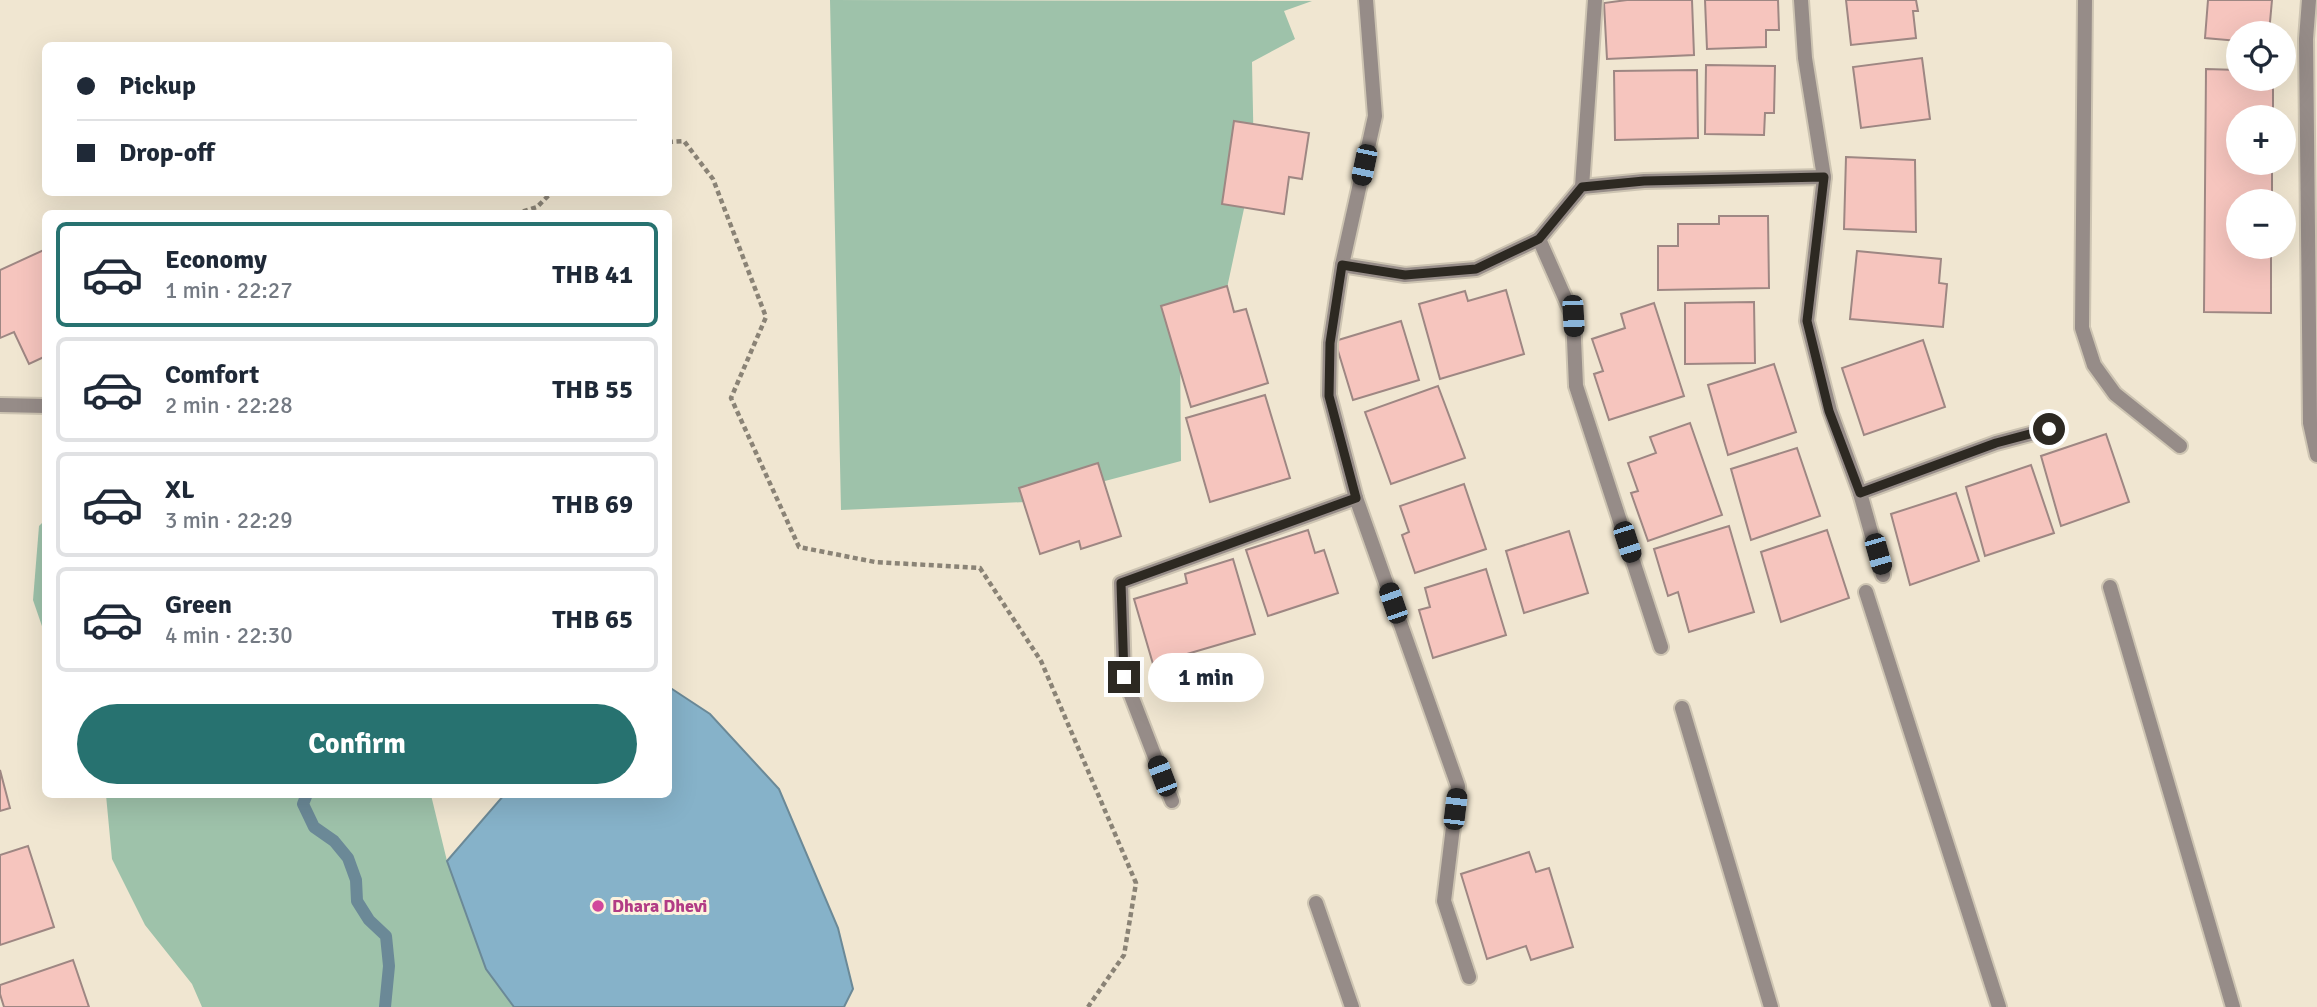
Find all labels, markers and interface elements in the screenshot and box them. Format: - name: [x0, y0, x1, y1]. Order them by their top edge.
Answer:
- map controls: [2226, 21, 2296, 259]
- button: locate: [2226, 21, 2296, 91]
- text: Pickup: [119, 70, 196, 102]
- button: +: [2226, 105, 2296, 175]
- text: Drop-off: [119, 137, 215, 169]
- car: [1350, 142, 1379, 188]
- button: −: [2226, 189, 2296, 259]
- icon: car: [81, 243, 144, 306]
- text: Economy: [165, 244, 267, 276]
- text: THB 41: [552, 259, 633, 291]
- text: 1 min · 22:27: [165, 276, 293, 305]
- car: [1562, 294, 1585, 338]
- icon: car: [81, 358, 144, 421]
- text: Comfort: [165, 359, 259, 391]
- text: THB 55: [552, 374, 633, 406]
- text: 2 min · 22:28: [165, 391, 293, 420]
- route start: [2033, 413, 2065, 445]
- icon: car: [81, 473, 144, 536]
- text: XL: [165, 474, 195, 506]
- text: THB 69: [552, 489, 633, 521]
- text: 3 min · 22:29: [165, 506, 293, 535]
- car: [1611, 519, 1644, 565]
- car: [1863, 531, 1894, 577]
- car: [1377, 580, 1410, 626]
- icon: car: [81, 588, 144, 651]
- text: Green: [165, 589, 232, 621]
- text: THB 65: [552, 604, 633, 636]
- text: 4 min · 22:30: [165, 621, 293, 650]
- callout: 1 min: [1148, 652, 1264, 702]
- route end: [1108, 661, 1140, 693]
- text: 1 min: [1178, 663, 1234, 692]
- button: Confirm: [77, 704, 637, 784]
- car: [1145, 753, 1180, 799]
- car: [1443, 787, 1468, 831]
- place label: Dhara Dhevi: [612, 895, 707, 917]
- marker: Dhara Dhevi: [590, 898, 606, 914]

